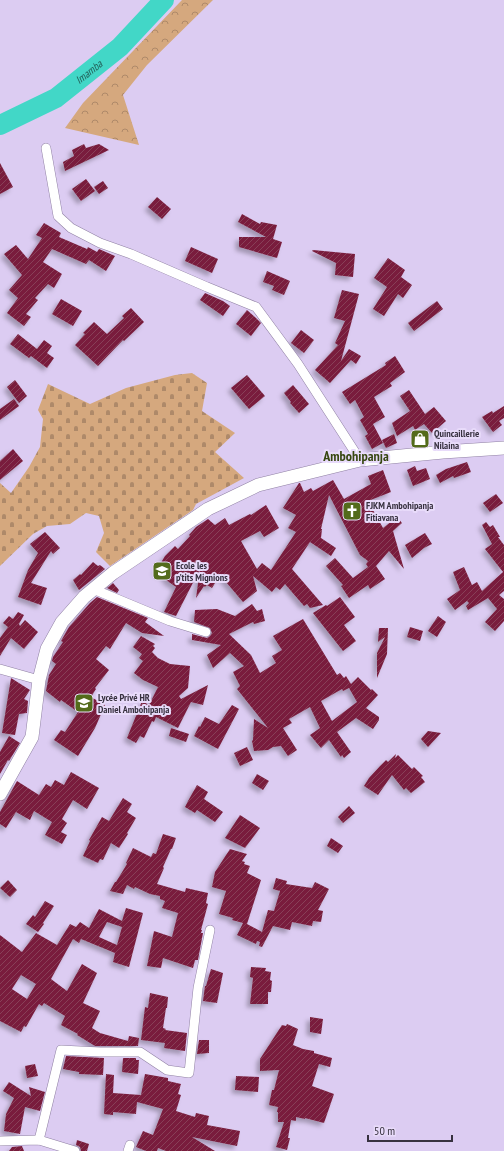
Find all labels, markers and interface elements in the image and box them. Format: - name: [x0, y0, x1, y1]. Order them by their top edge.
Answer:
- water label: Imamba: [72, 57, 105, 87]
- place label: Quincaillerie Nilaina: [434, 427, 479, 452]
- shop icon: Quincaillerie Nilaina: [409, 428, 431, 450]
- district label: Ambohipanja: [322, 447, 389, 465]
- place label: FJKM Ambohipanja Fitiavana: [366, 499, 433, 524]
- church icon: FJKM Ambohipanja Fitiavana: [341, 500, 363, 522]
- place label: Ecole les p’tits Mignions: [176, 559, 228, 584]
- school or university icon: Ecole les p’tits Mignions: [151, 560, 173, 582]
- place label: Lycée Privé HR Daniel Ambohipanja: [98, 691, 169, 716]
- school or university icon: Lycée Privé HR Daniel Ambohipanja: [73, 692, 95, 714]
- scale bar: [368, 1117, 452, 1143]
- text: 50 m: [374, 1123, 395, 1138]

